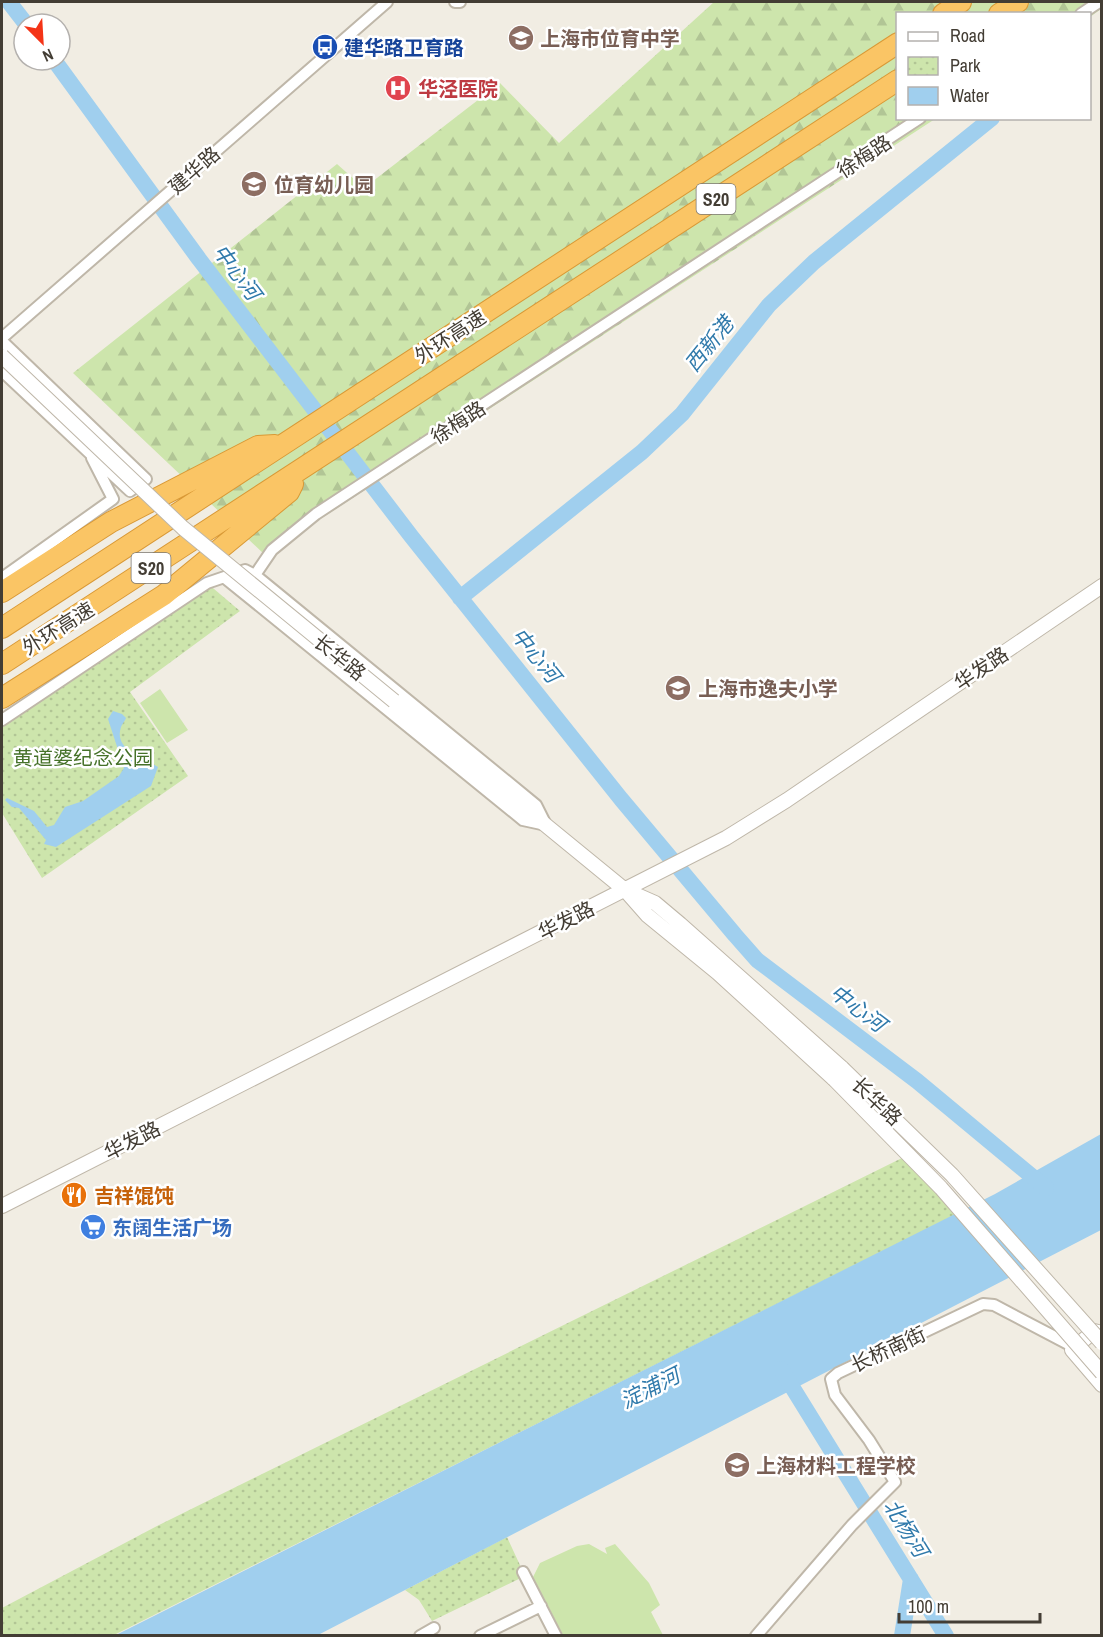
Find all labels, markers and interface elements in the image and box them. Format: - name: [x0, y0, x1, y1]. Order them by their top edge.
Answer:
- north arrow: [12, 12, 72, 72]
- legend: [896, 12, 1091, 120]
- school or university icon: 上海市位育中学: [506, 23, 536, 53]
- text: Road: [950, 23, 985, 48]
- place label: 上海市位育中学: [540, 25, 680, 52]
- bus stop icon: 建华路卫育路: [310, 32, 340, 62]
- place label: 建华路卫育路: [344, 34, 464, 61]
- text: N: [39, 44, 57, 68]
- text: Park: [950, 53, 981, 78]
- hospital icon: 华泾医院: [383, 73, 413, 103]
- place label: 华泾医院: [418, 75, 498, 102]
- text: Water: [950, 83, 989, 108]
- street label: 徐梅路: [831, 128, 897, 184]
- street label: 建华路: [163, 140, 225, 200]
- school or university icon: 位育幼儿园: [239, 169, 269, 199]
- place label: 位育幼儿园: [274, 171, 374, 198]
- road number: S20: [696, 184, 736, 214]
- water label: 中心河: [206, 238, 270, 309]
- street label: 外环高速: [409, 303, 491, 369]
- water label: 西新港: [678, 308, 742, 378]
- street label: 徐梅路: [425, 394, 491, 450]
- road number: S20: [132, 553, 170, 583]
- street label: 外环高速: [17, 595, 99, 661]
- water label: 中心河: [505, 621, 570, 692]
- street label: 长华路: [308, 628, 372, 686]
- street label: 华发路: [949, 640, 1013, 696]
- school or university icon: 上海市逸夫小学: [663, 673, 693, 703]
- place label: 上海市逸夫小学: [698, 675, 838, 702]
- park label: 黄道婆纪念公园: [13, 744, 153, 771]
- street label: 华发路: [533, 894, 599, 946]
- water label: 中心河: [824, 977, 895, 1041]
- street label: 长华路: [846, 1071, 908, 1131]
- street label: 华发路: [99, 1114, 165, 1166]
- restaurant icon: 吉祥馄饨: [59, 1180, 89, 1210]
- place label: 吉祥馄饨: [94, 1182, 174, 1209]
- supermarket icon: 东阔生活广场: [78, 1212, 108, 1242]
- place label: 东阔生活广场: [112, 1214, 232, 1241]
- street label: 长桥南街: [846, 1320, 930, 1378]
- water label: 淀浦河: [615, 1359, 688, 1415]
- school or university icon: 上海材料工程学校: [722, 1450, 752, 1480]
- place label: 上海材料工程学校: [756, 1452, 916, 1479]
- water label: 北杨河: [877, 1494, 937, 1566]
- scale bar: [899, 1586, 1040, 1624]
- text: 100 m: [908, 1594, 949, 1619]

